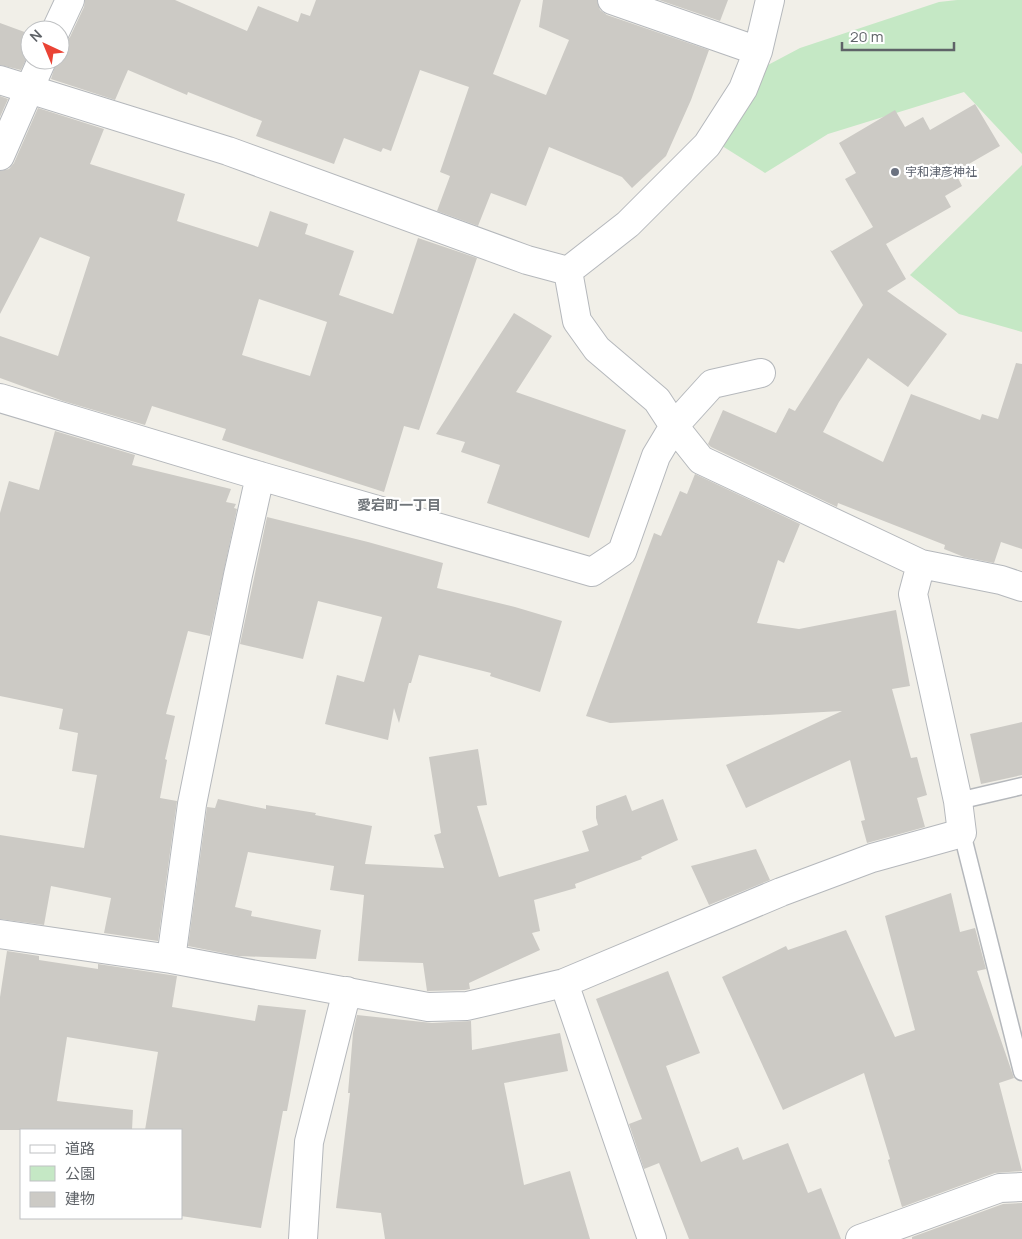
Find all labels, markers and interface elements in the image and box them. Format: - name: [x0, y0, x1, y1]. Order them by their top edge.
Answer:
- north arrow: [20, 20, 70, 70]
- scale bar: [842, 20, 954, 52]
- text: N: [25, 25, 46, 46]
- text: 20 m: [850, 26, 883, 47]
- place label: 宇和津彦神社: [905, 163, 977, 180]
- marker: 宇和津彦神社: [889, 166, 901, 178]
- district label: 愛宕町一丁目: [357, 495, 441, 514]
- legend: [20, 1129, 182, 1219]
- text: 道路: [65, 1138, 95, 1159]
- text: 公園: [65, 1163, 95, 1184]
- text: 建物: [65, 1188, 95, 1209]

